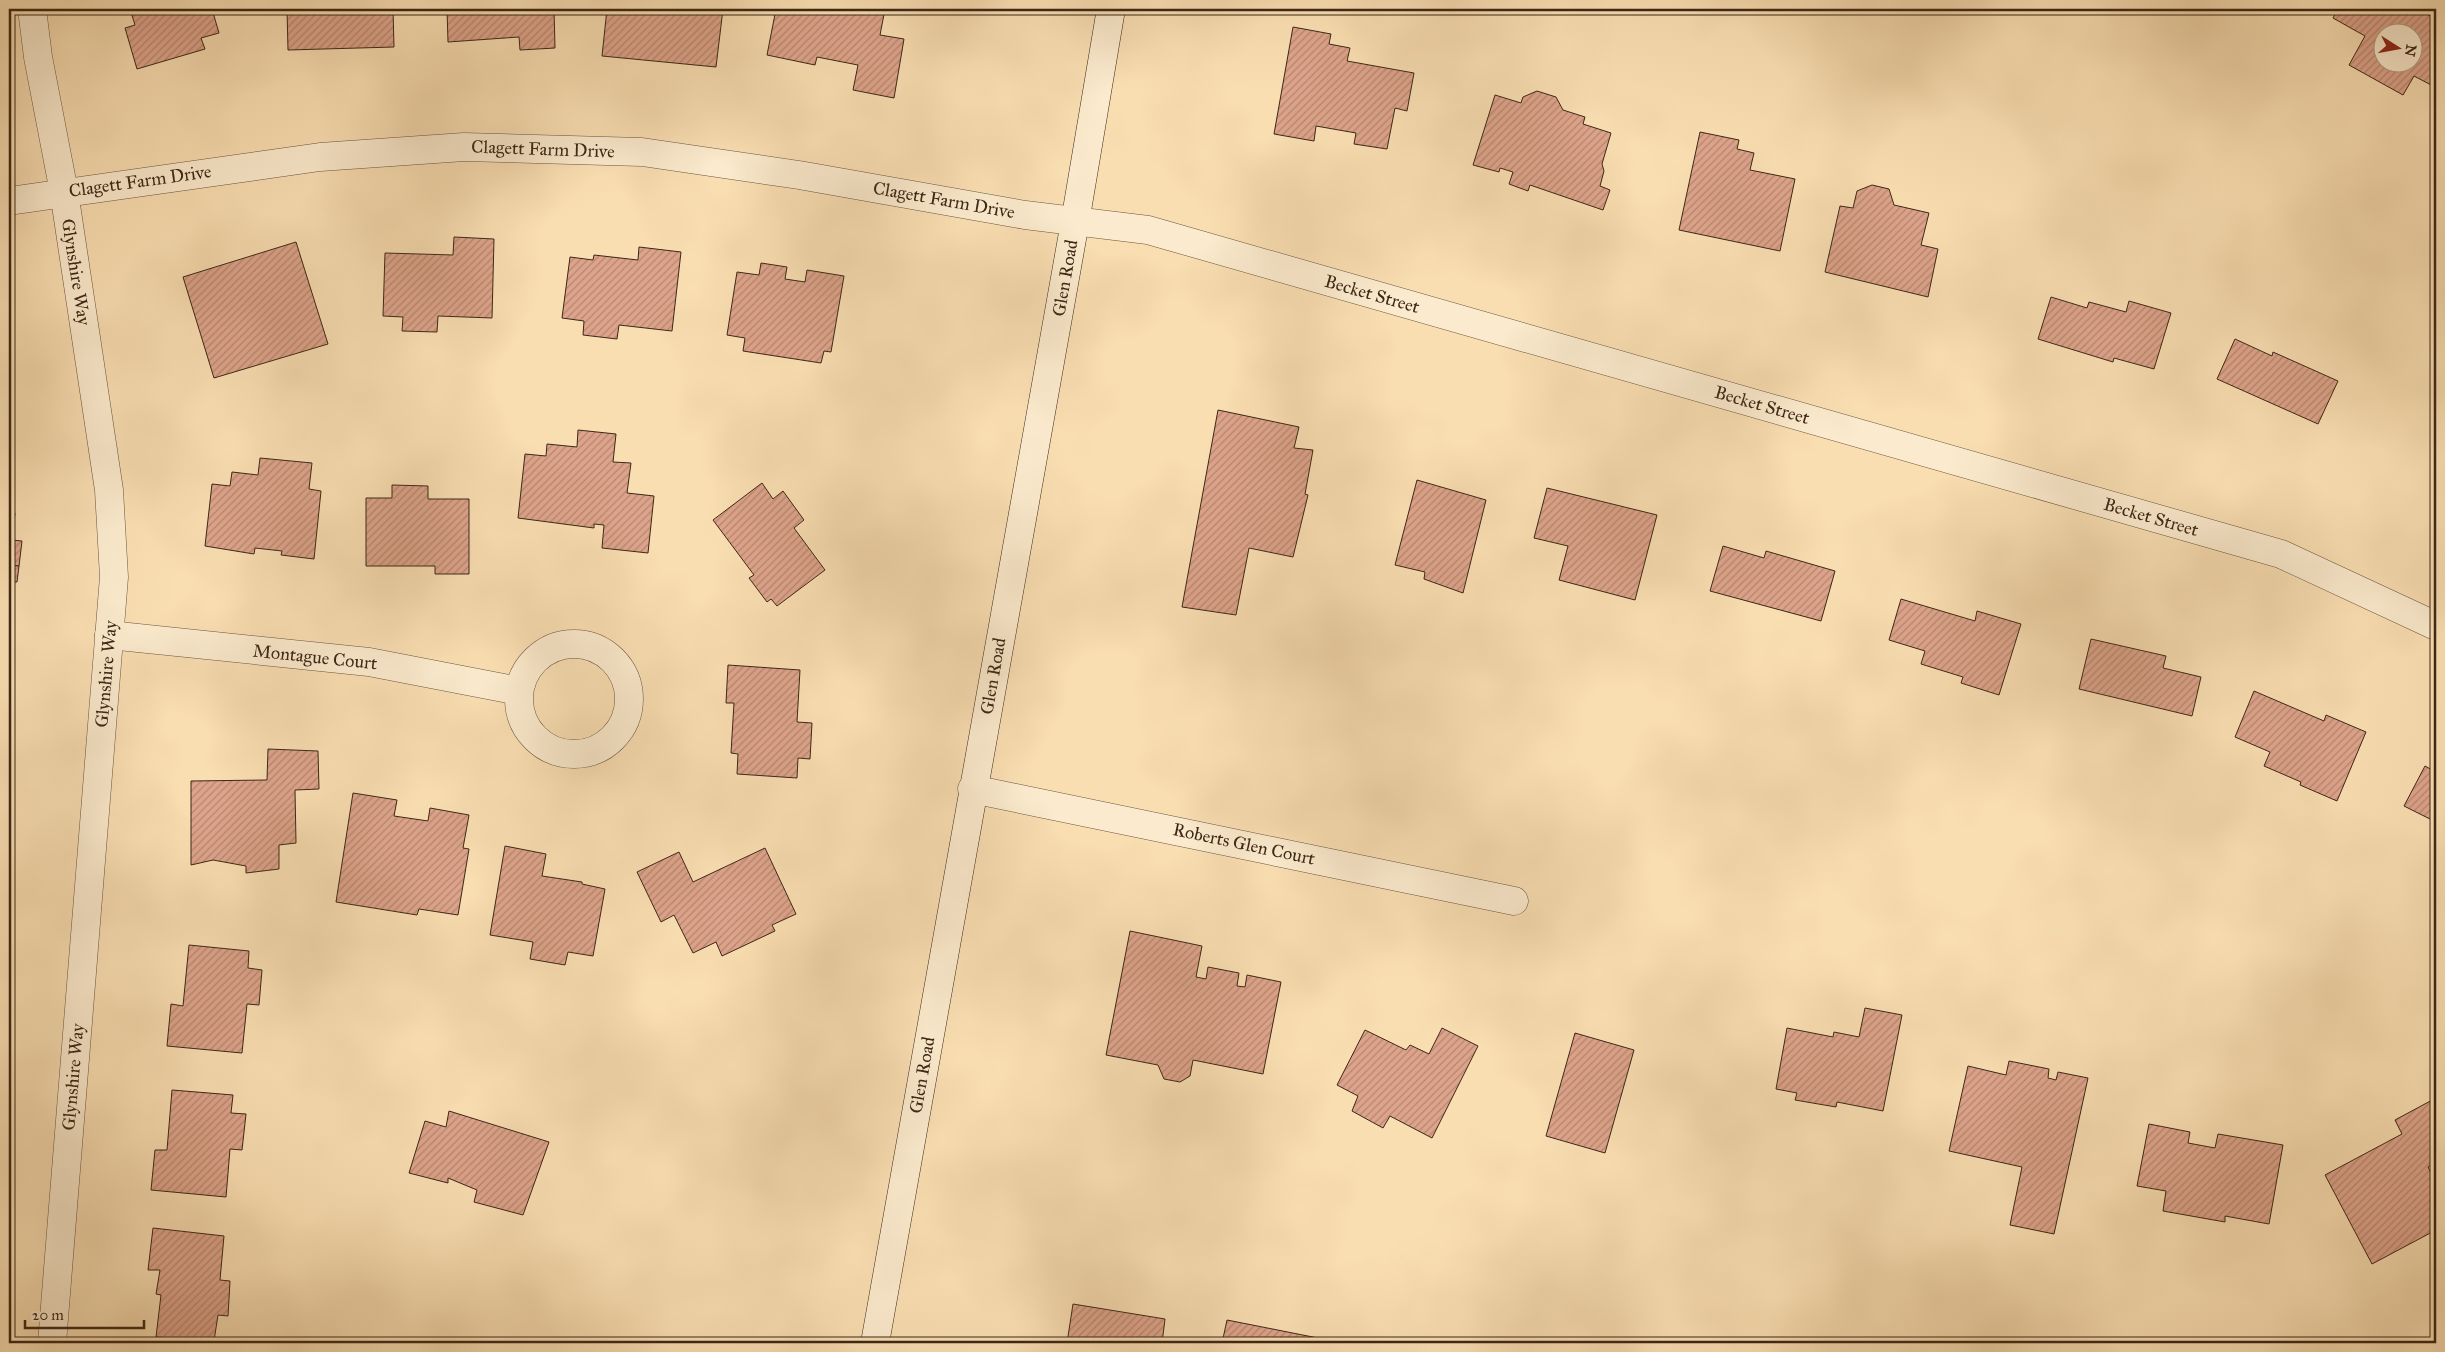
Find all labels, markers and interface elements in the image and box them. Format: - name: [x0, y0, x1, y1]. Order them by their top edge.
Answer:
- north arrow: [2372, 22, 2422, 72]
- text: N: [2401, 43, 2420, 58]
- street label: Clagett Farm Drive: [471, 136, 615, 163]
- street label: Clagett Farm Drive: [67, 160, 213, 203]
- street label: Clagett Farm Drive: [871, 177, 1017, 224]
- street label: Glynshire Way: [57, 217, 95, 327]
- street label: Glen Road: [1047, 238, 1083, 318]
- street label: Becket Street: [1322, 270, 1423, 318]
- street label: Becket Street: [1712, 381, 1813, 429]
- street label: Becket Street: [2101, 493, 2202, 541]
- street label: Glynshire Way: [90, 619, 122, 728]
- street label: Glen Road: [975, 636, 1011, 716]
- street label: Montague Court: [252, 640, 379, 676]
- street label: Roberts Glen Court: [1171, 818, 1318, 870]
- street label: Glynshire Way: [57, 1022, 89, 1131]
- street label: Glen Road: [904, 1035, 940, 1115]
- scale bar: [25, 1297, 144, 1329]
- text: 20 m: [32, 1306, 64, 1324]

